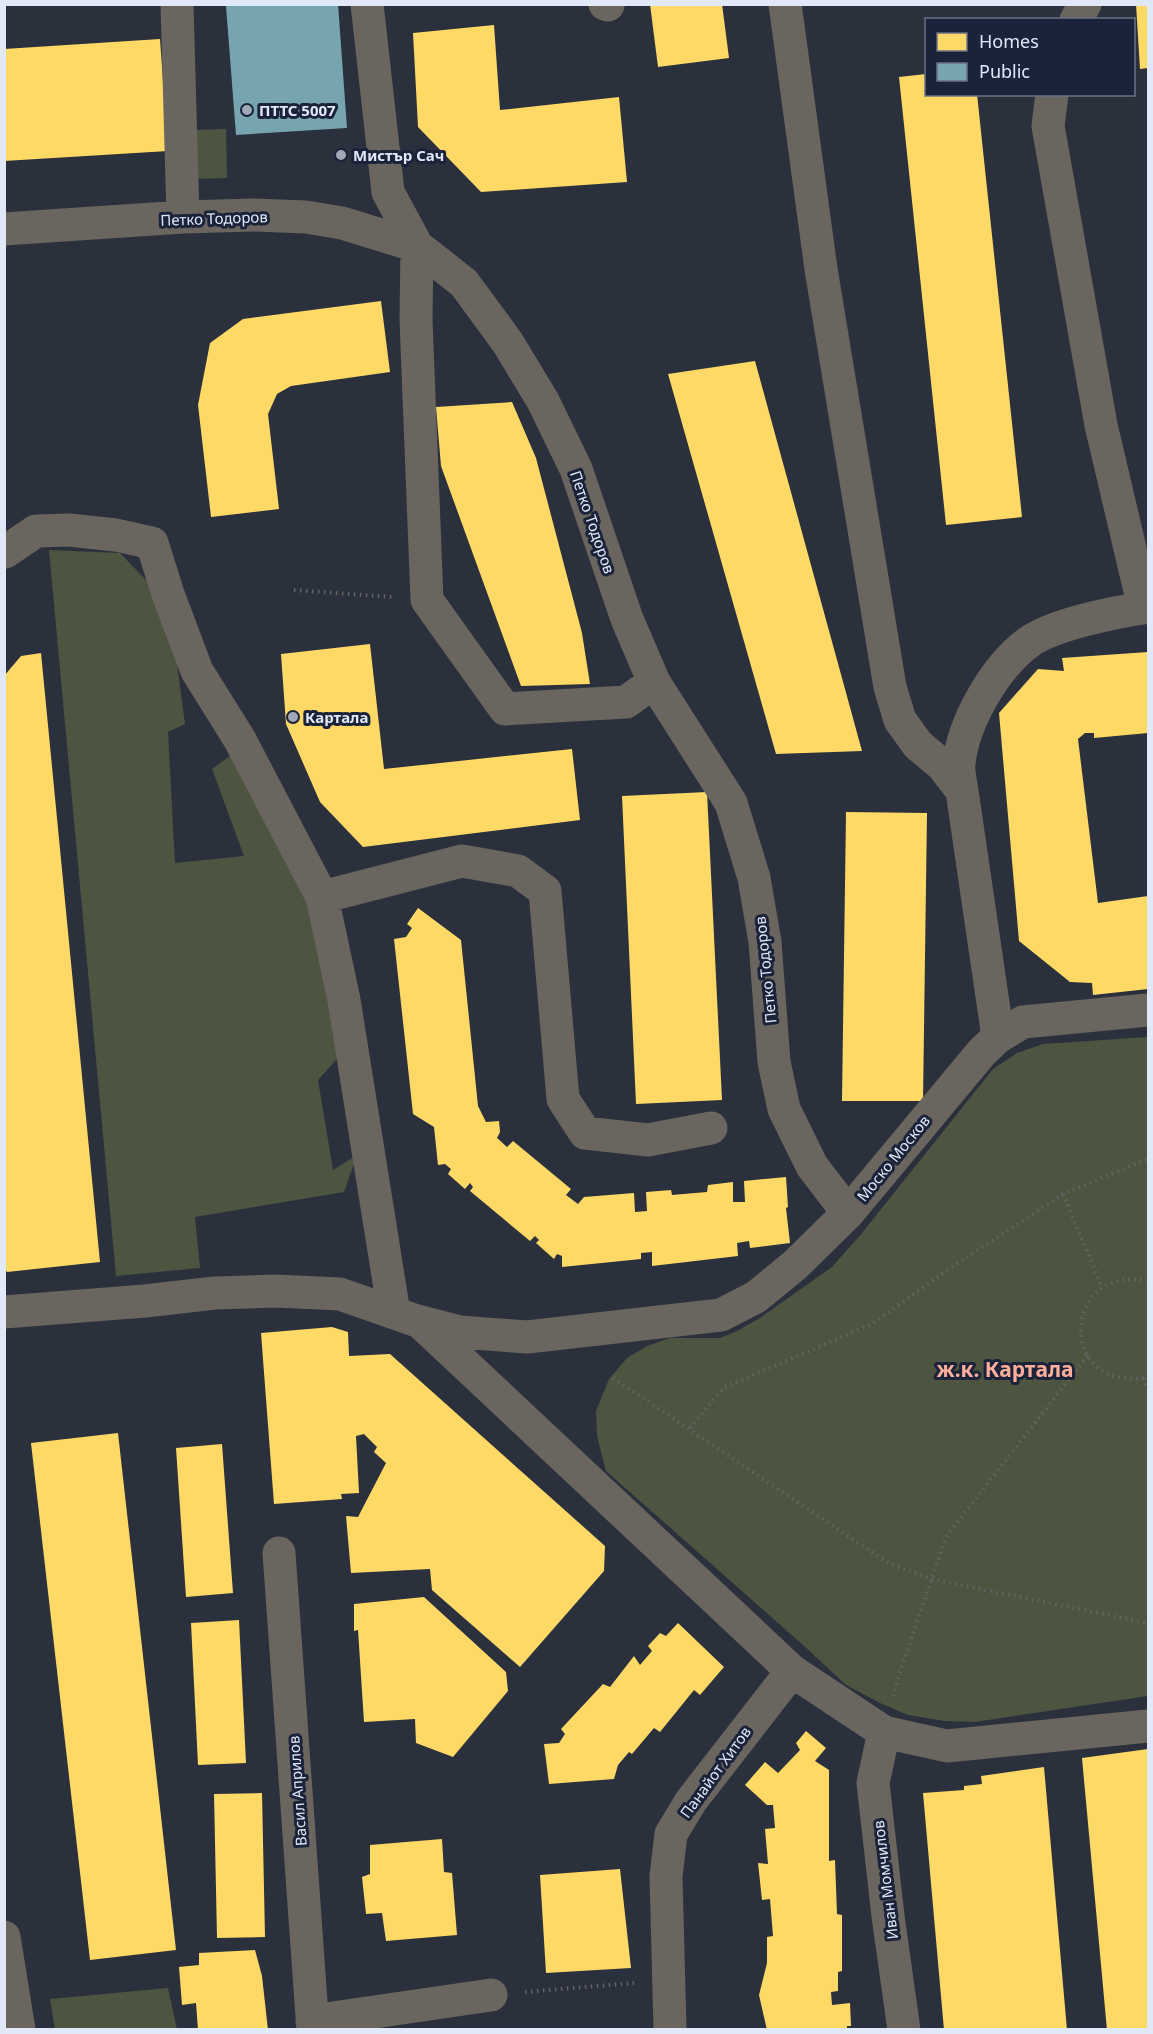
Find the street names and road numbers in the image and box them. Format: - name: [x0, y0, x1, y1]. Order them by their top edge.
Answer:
- street label: Петко Тодоров: [160, 206, 268, 230]
- street label: Петко Тодоров: [566, 468, 620, 576]
- street label: Петко Тодоров: [749, 915, 781, 1025]
- street label: Моско Москов: [852, 1111, 934, 1205]
- street label: Панайот Хитов: [675, 1722, 755, 1822]
- street label: Васил Априлов: [283, 1735, 311, 1847]
- street label: Иван Момчилов: [868, 1819, 902, 1941]

